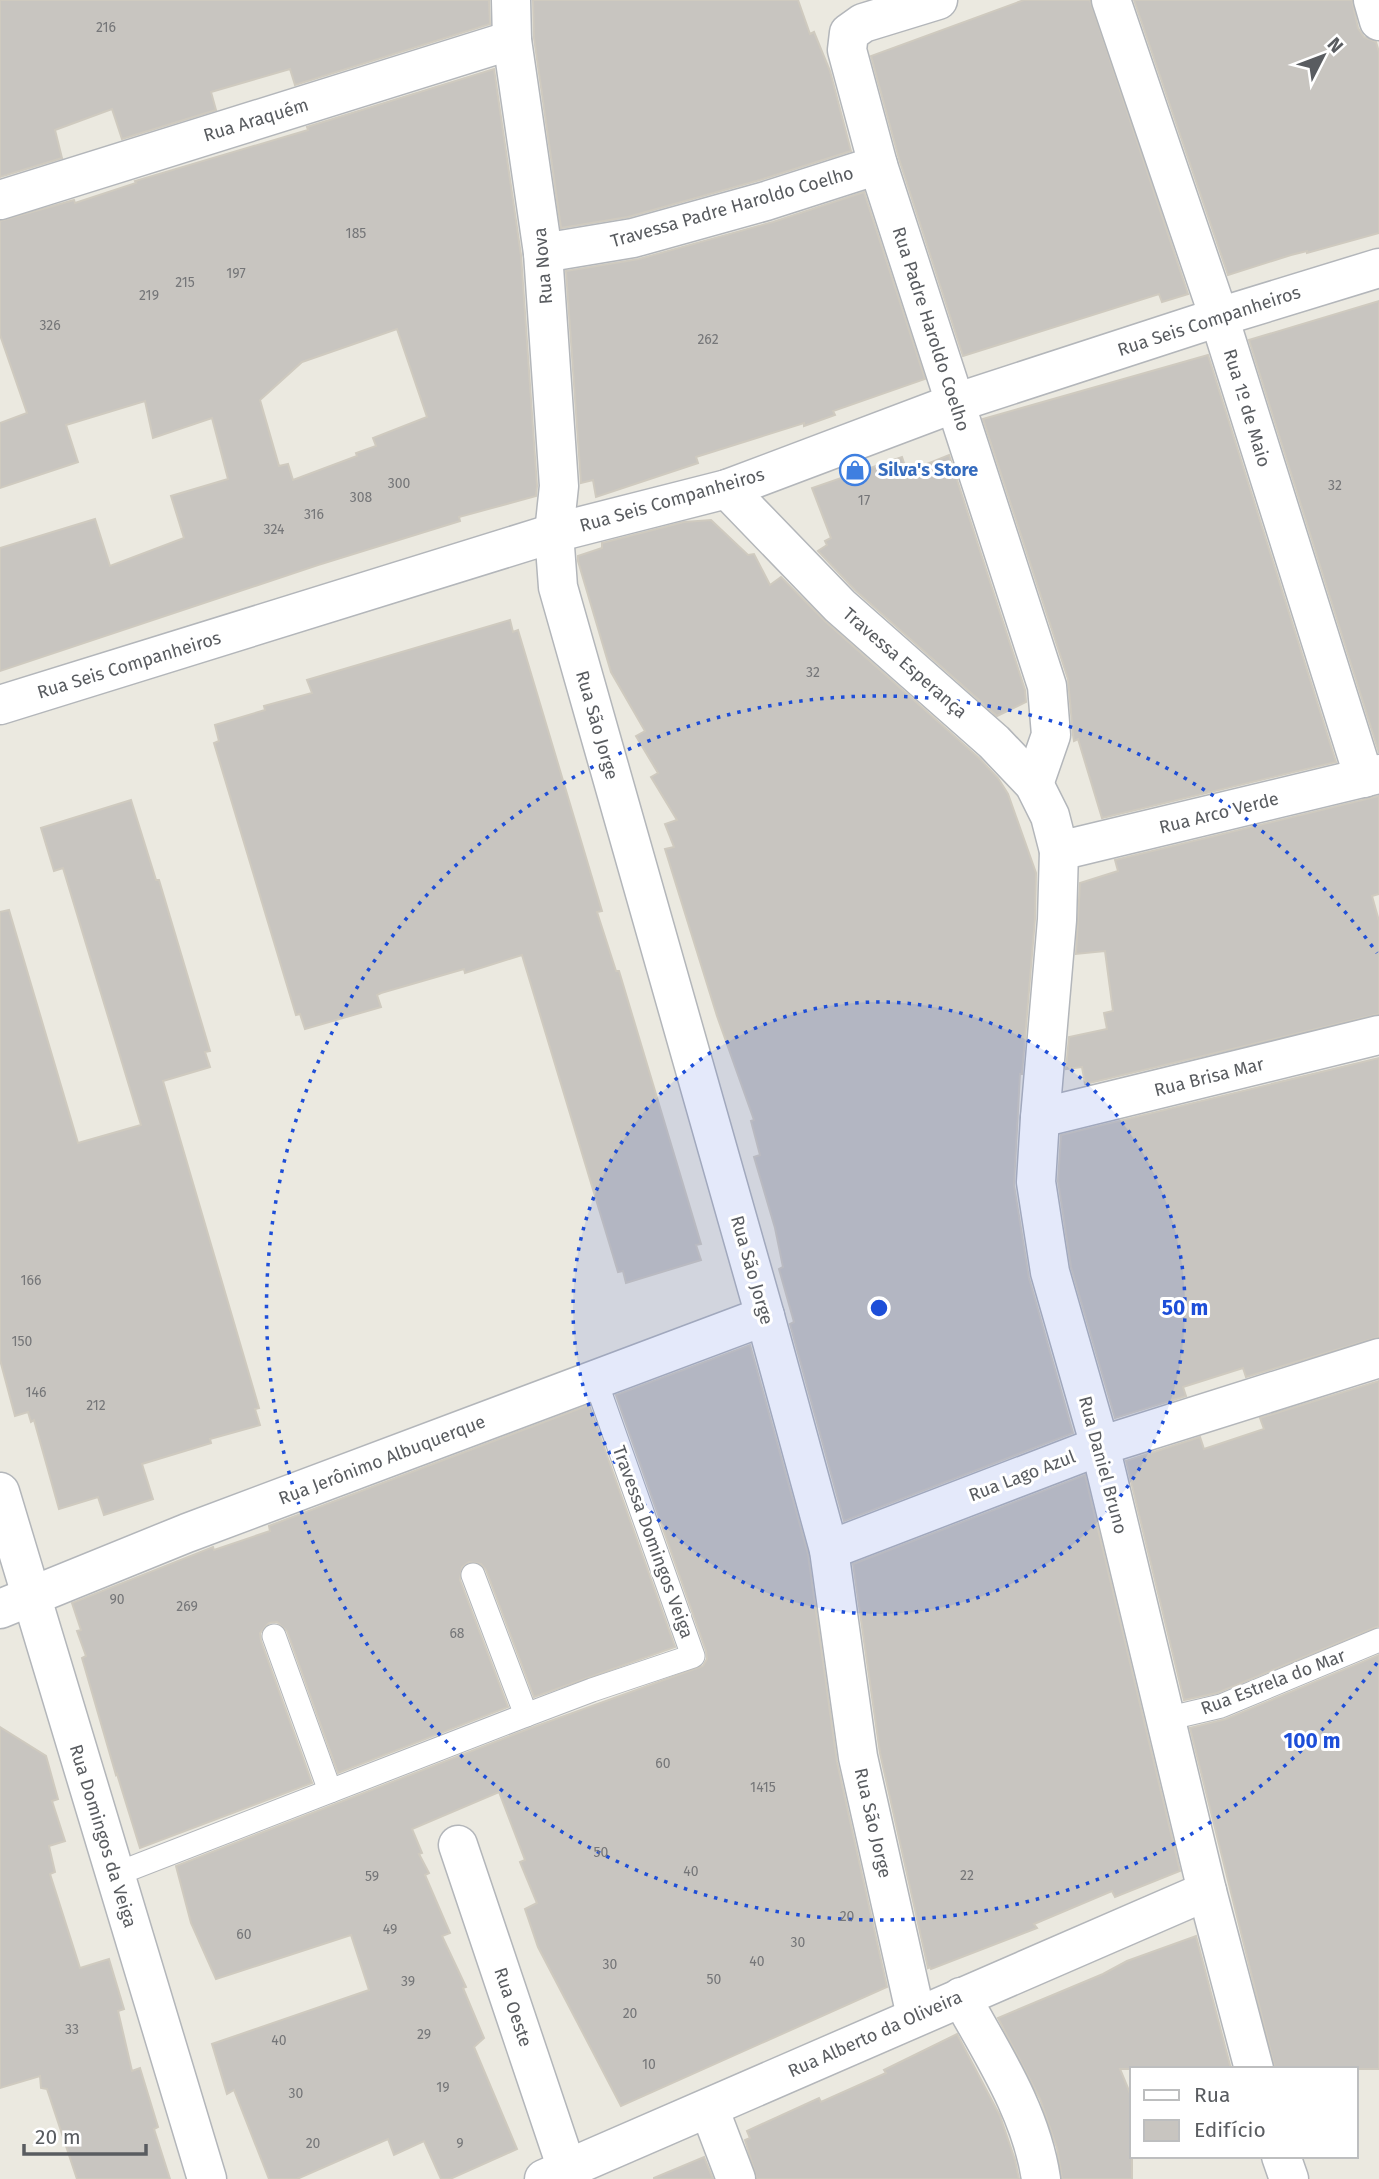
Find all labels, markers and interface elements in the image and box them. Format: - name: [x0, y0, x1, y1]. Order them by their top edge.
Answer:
- house number: 216: [96, 19, 116, 36]
- north arrow: [1288, 21, 1358, 91]
- text: N: [1322, 33, 1348, 57]
- street label: Rua Araquém: [201, 94, 311, 146]
- street label: Travessa Padre Haroldo Coelho: [608, 162, 856, 252]
- street label: Rua Padre Haroldo Coelho: [888, 224, 974, 434]
- house number: 185: [346, 225, 366, 242]
- street label: Rua Nova: [529, 227, 557, 305]
- house number: 197: [226, 265, 246, 282]
- house number: 215: [175, 274, 195, 291]
- street label: Rua Seis Companheiros: [1115, 281, 1303, 361]
- house number: 219: [139, 287, 159, 304]
- house number: 326: [39, 317, 61, 334]
- house number: 262: [697, 331, 719, 348]
- street label: Rua 1º de Maio: [1219, 346, 1275, 470]
- shop icon: Silva's Store: [838, 453, 872, 487]
- place label: Silva's Store: [878, 459, 978, 481]
- street label: Rua Seis Companheiros: [577, 463, 767, 537]
- house number: 300: [388, 475, 410, 492]
- house number: 32: [1328, 477, 1342, 494]
- house number: 308: [350, 489, 373, 506]
- house number: 17: [858, 492, 870, 509]
- house number: 316: [304, 506, 324, 523]
- house number: 324: [264, 521, 285, 538]
- street label: Travessa Esperança: [838, 603, 972, 723]
- street label: Rua Seis Companheiros: [34, 627, 224, 703]
- house number: 32: [806, 664, 820, 681]
- street label: Rua São Jorge: [571, 668, 623, 782]
- street label: Rua Arco Verde: [1157, 788, 1281, 838]
- street label: Rua Brisa Mar: [1152, 1053, 1266, 1101]
- street label: Rua São Jorge: [726, 1213, 778, 1327]
- house number: 166: [21, 1272, 42, 1289]
- text: 50 m: [1162, 1295, 1208, 1321]
- centre of rings: [867, 1296, 891, 1320]
- house number: 150: [12, 1333, 33, 1350]
- house number: 146: [26, 1384, 46, 1401]
- street label: Rua Daniel Bruno: [1074, 1394, 1132, 1536]
- house number: 212: [86, 1397, 106, 1414]
- street label: Rua Jerônimo Albuquerque: [275, 1410, 489, 1510]
- street label: Travessa Domingos Veiga: [608, 1443, 698, 1641]
- street label: Rua Lago Azul: [966, 1446, 1078, 1506]
- house number: 90: [109, 1591, 125, 1608]
- house number: 269: [176, 1598, 198, 1615]
- house number: 68: [449, 1625, 465, 1642]
- street label: Rua Estrela do Mar: [1198, 1644, 1348, 1720]
- text: 100 m: [1283, 1728, 1341, 1754]
- street label: Rua Domingos da Veiga: [65, 1742, 141, 1930]
- house number: 60: [655, 1755, 671, 1772]
- street label: Rua São Jorge: [850, 1766, 896, 1880]
- house number: 1415: [750, 1779, 776, 1796]
- house number: 50: [594, 1844, 609, 1861]
- house number: 40: [683, 1863, 699, 1880]
- house number: 22: [960, 1867, 974, 1884]
- house number: 59: [365, 1868, 379, 1885]
- house number: 20: [840, 1908, 855, 1925]
- house number: 49: [383, 1921, 397, 1938]
- house number: 60: [236, 1926, 252, 1943]
- house number: 30: [791, 1934, 806, 1951]
- house number: 40: [749, 1953, 765, 1970]
- house number: 30: [603, 1956, 618, 1973]
- street label: Rua Oeste: [489, 1964, 537, 2050]
- house number: 50: [707, 1971, 722, 1988]
- house number: 39: [401, 1973, 415, 1990]
- street label: Rua Alberto da Oliveira: [784, 1986, 966, 2082]
- house number: 20: [623, 2005, 638, 2022]
- house number: 33: [65, 2021, 79, 2038]
- house number: 29: [417, 2026, 431, 2043]
- house number: 40: [271, 2032, 287, 2049]
- house number: 10: [642, 2056, 656, 2073]
- legend: [1130, 2067, 1358, 2158]
- house number: 19: [436, 2079, 450, 2096]
- text: Rua: [1194, 2082, 1230, 2108]
- house number: 30: [289, 2085, 304, 2102]
- scale bar: [24, 2112, 147, 2156]
- text: Edifício: [1194, 2117, 1266, 2143]
- text: 20 m: [35, 2124, 81, 2150]
- house number: 20: [306, 2135, 321, 2152]
- house number: 9: [456, 2135, 464, 2152]

